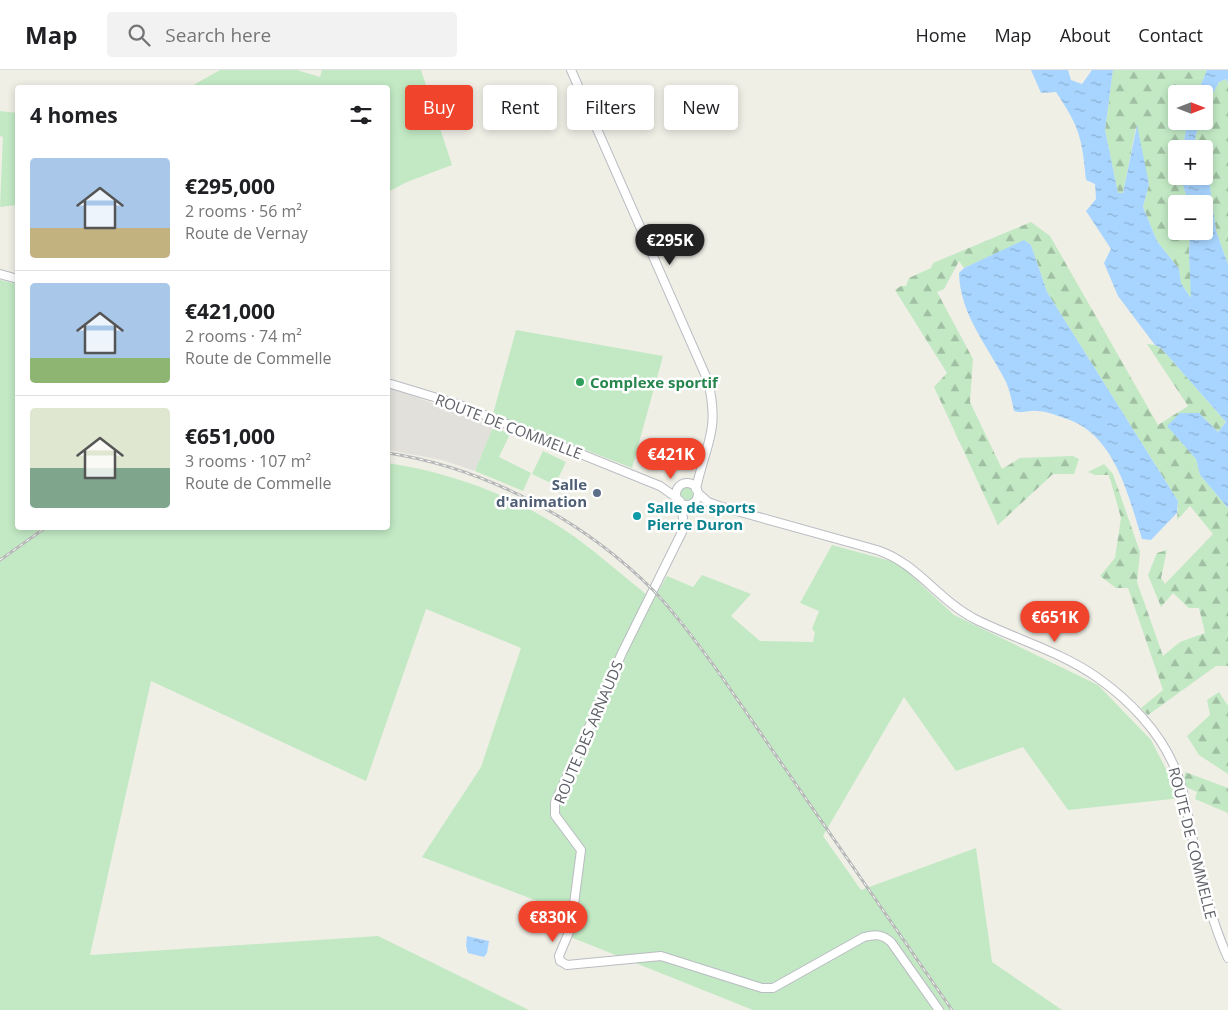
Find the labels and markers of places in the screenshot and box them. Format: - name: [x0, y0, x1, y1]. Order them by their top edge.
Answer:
- pin: €295K: [635, 224, 705, 266]
- place label: Complexe sportif: [590, 372, 719, 392]
- marker: Complexe sportif: [574, 376, 586, 388]
- pin: €421K: [636, 438, 706, 480]
- place label: Salle d'animation: [496, 474, 587, 511]
- marker: Salle d'animation: [591, 487, 603, 499]
- place label: Salle de sports Pierre Duron: [647, 497, 756, 534]
- marker: Salle de sports Pierre Duron: [631, 510, 643, 522]
- pin: €651K: [1020, 600, 1090, 643]
- pin: €830K: [518, 900, 588, 943]

